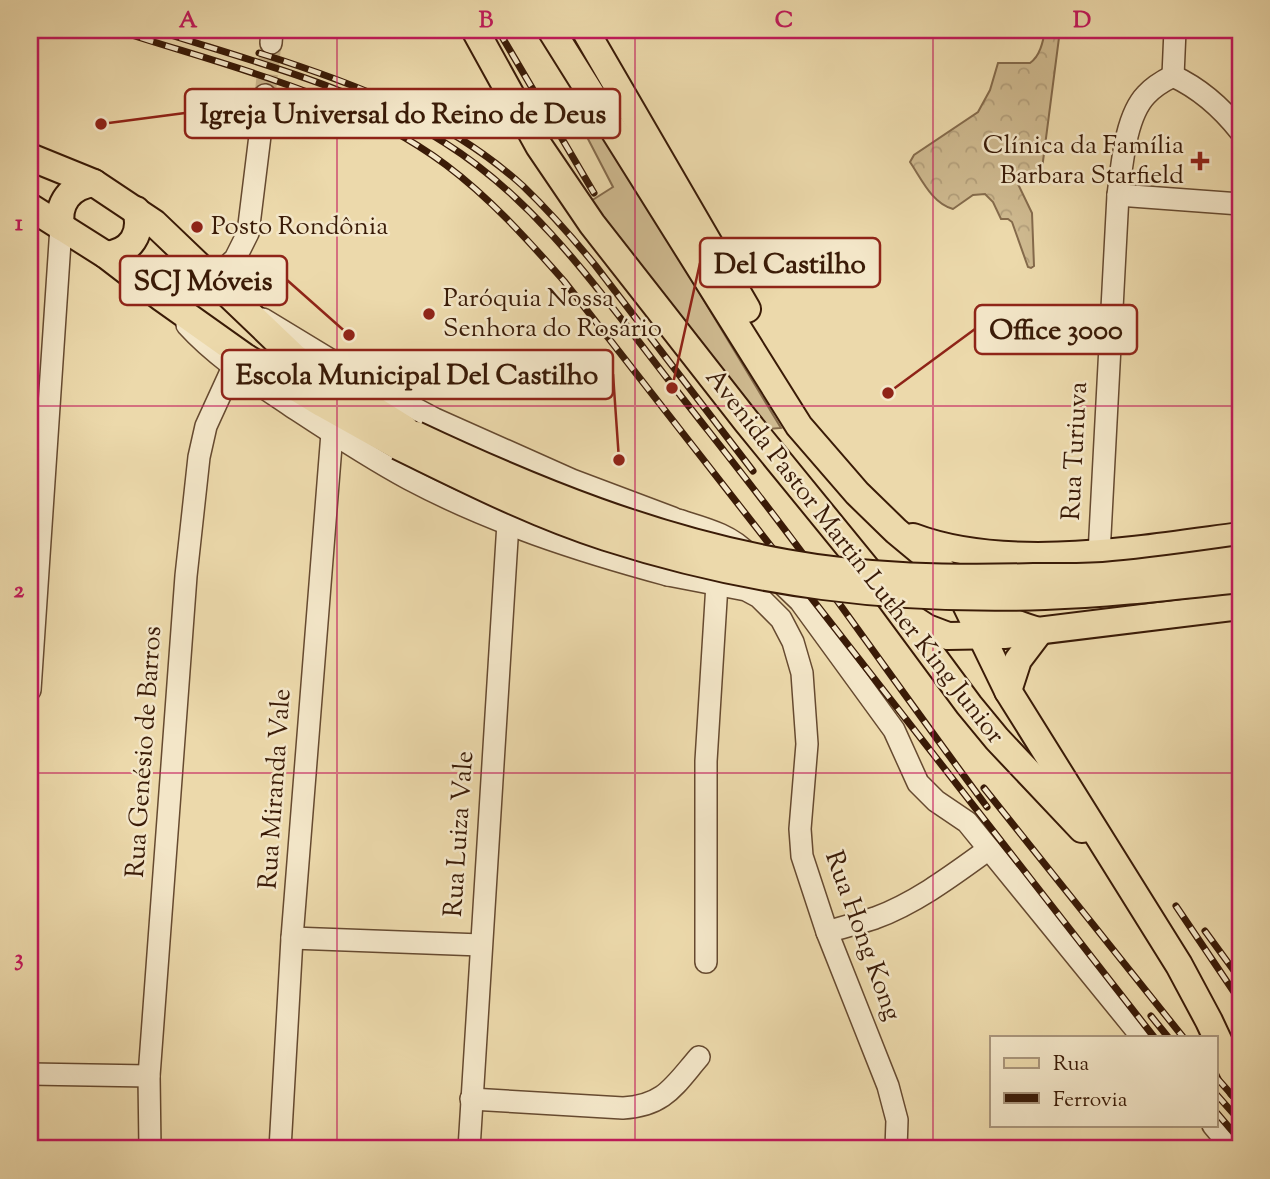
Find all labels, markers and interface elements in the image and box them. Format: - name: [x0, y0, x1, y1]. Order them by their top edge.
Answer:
- text: A: [179, 5, 198, 38]
- text: B: [479, 5, 494, 38]
- text: C: [775, 5, 793, 38]
- text: D: [1073, 5, 1091, 38]
- callout: Igreja Universal do Reino de Deus: [185, 89, 620, 138]
- text: Igreja Universal do Reino de Deus: [200, 96, 606, 136]
- place label: Clínica da Família Barbara Starfield: [983, 128, 1184, 195]
- marker: Clínica da Família Barbara Starfield: [1190, 151, 1210, 171]
- text: 1: [15, 208, 23, 241]
- place label: Posto Rondônia: [211, 209, 388, 246]
- marker: Posto Rondônia: [189, 219, 205, 235]
- callout: Del Castilho: [700, 238, 880, 287]
- text: Del Castilho: [714, 246, 866, 286]
- callout: SCJ Móveis: [120, 256, 287, 305]
- text: SCJ Móveis: [133, 263, 273, 303]
- place label: Paróquia Nossa Senhora do Rosário: [443, 281, 662, 348]
- callout: Office 3000: [975, 305, 1137, 354]
- marker: Paróquia Nossa Senhora do Rosário: [421, 306, 437, 322]
- text: Office 3000: [989, 312, 1123, 352]
- callout: Escola Municipal Del Castilho: [222, 350, 613, 399]
- text: Escola Municipal Del Castilho: [236, 357, 598, 397]
- street label: Avenida Pastor Martin Luther King Junior: [696, 361, 1013, 753]
- street label: Rua Turiuva: [1054, 381, 1098, 521]
- text: 2: [14, 575, 25, 608]
- street label: Rua Genésio de Barros: [118, 625, 172, 879]
- street label: Rua Miranda Vale: [251, 687, 301, 891]
- street label: Rua Luiza Vale: [436, 750, 484, 918]
- street label: Rua Hong Kong: [814, 846, 910, 1026]
- text: 3: [14, 943, 24, 976]
- legend: [990, 1036, 1218, 1126]
- text: Rua: [1053, 1050, 1090, 1080]
- text: Ferrovia: [1053, 1086, 1128, 1116]

